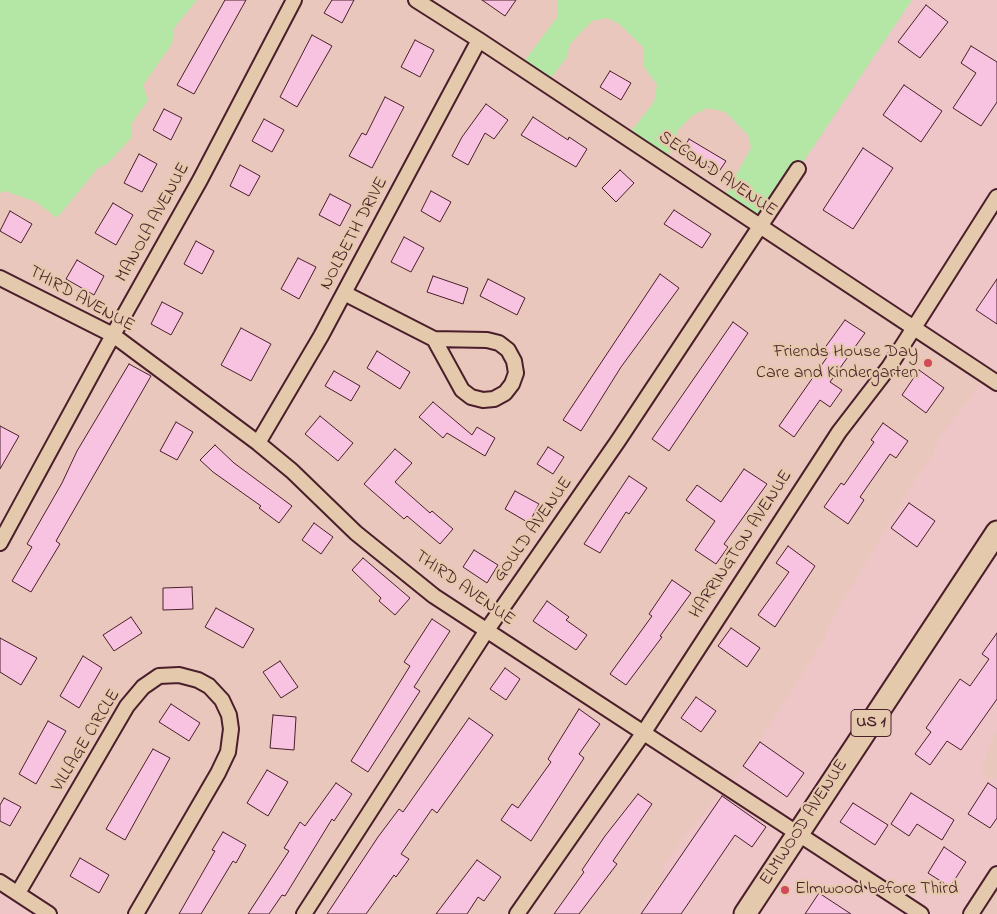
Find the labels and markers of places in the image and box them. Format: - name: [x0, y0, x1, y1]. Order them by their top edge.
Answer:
- place label: Friends House Day Care and Kindergarten: [756, 342, 918, 384]
- marker: Friends House Day Care and Kindergarten: [922, 357, 934, 369]
- place label: Elmwood before Third: [795, 879, 958, 901]
- marker: Elmwood before Third: [779, 884, 791, 896]

